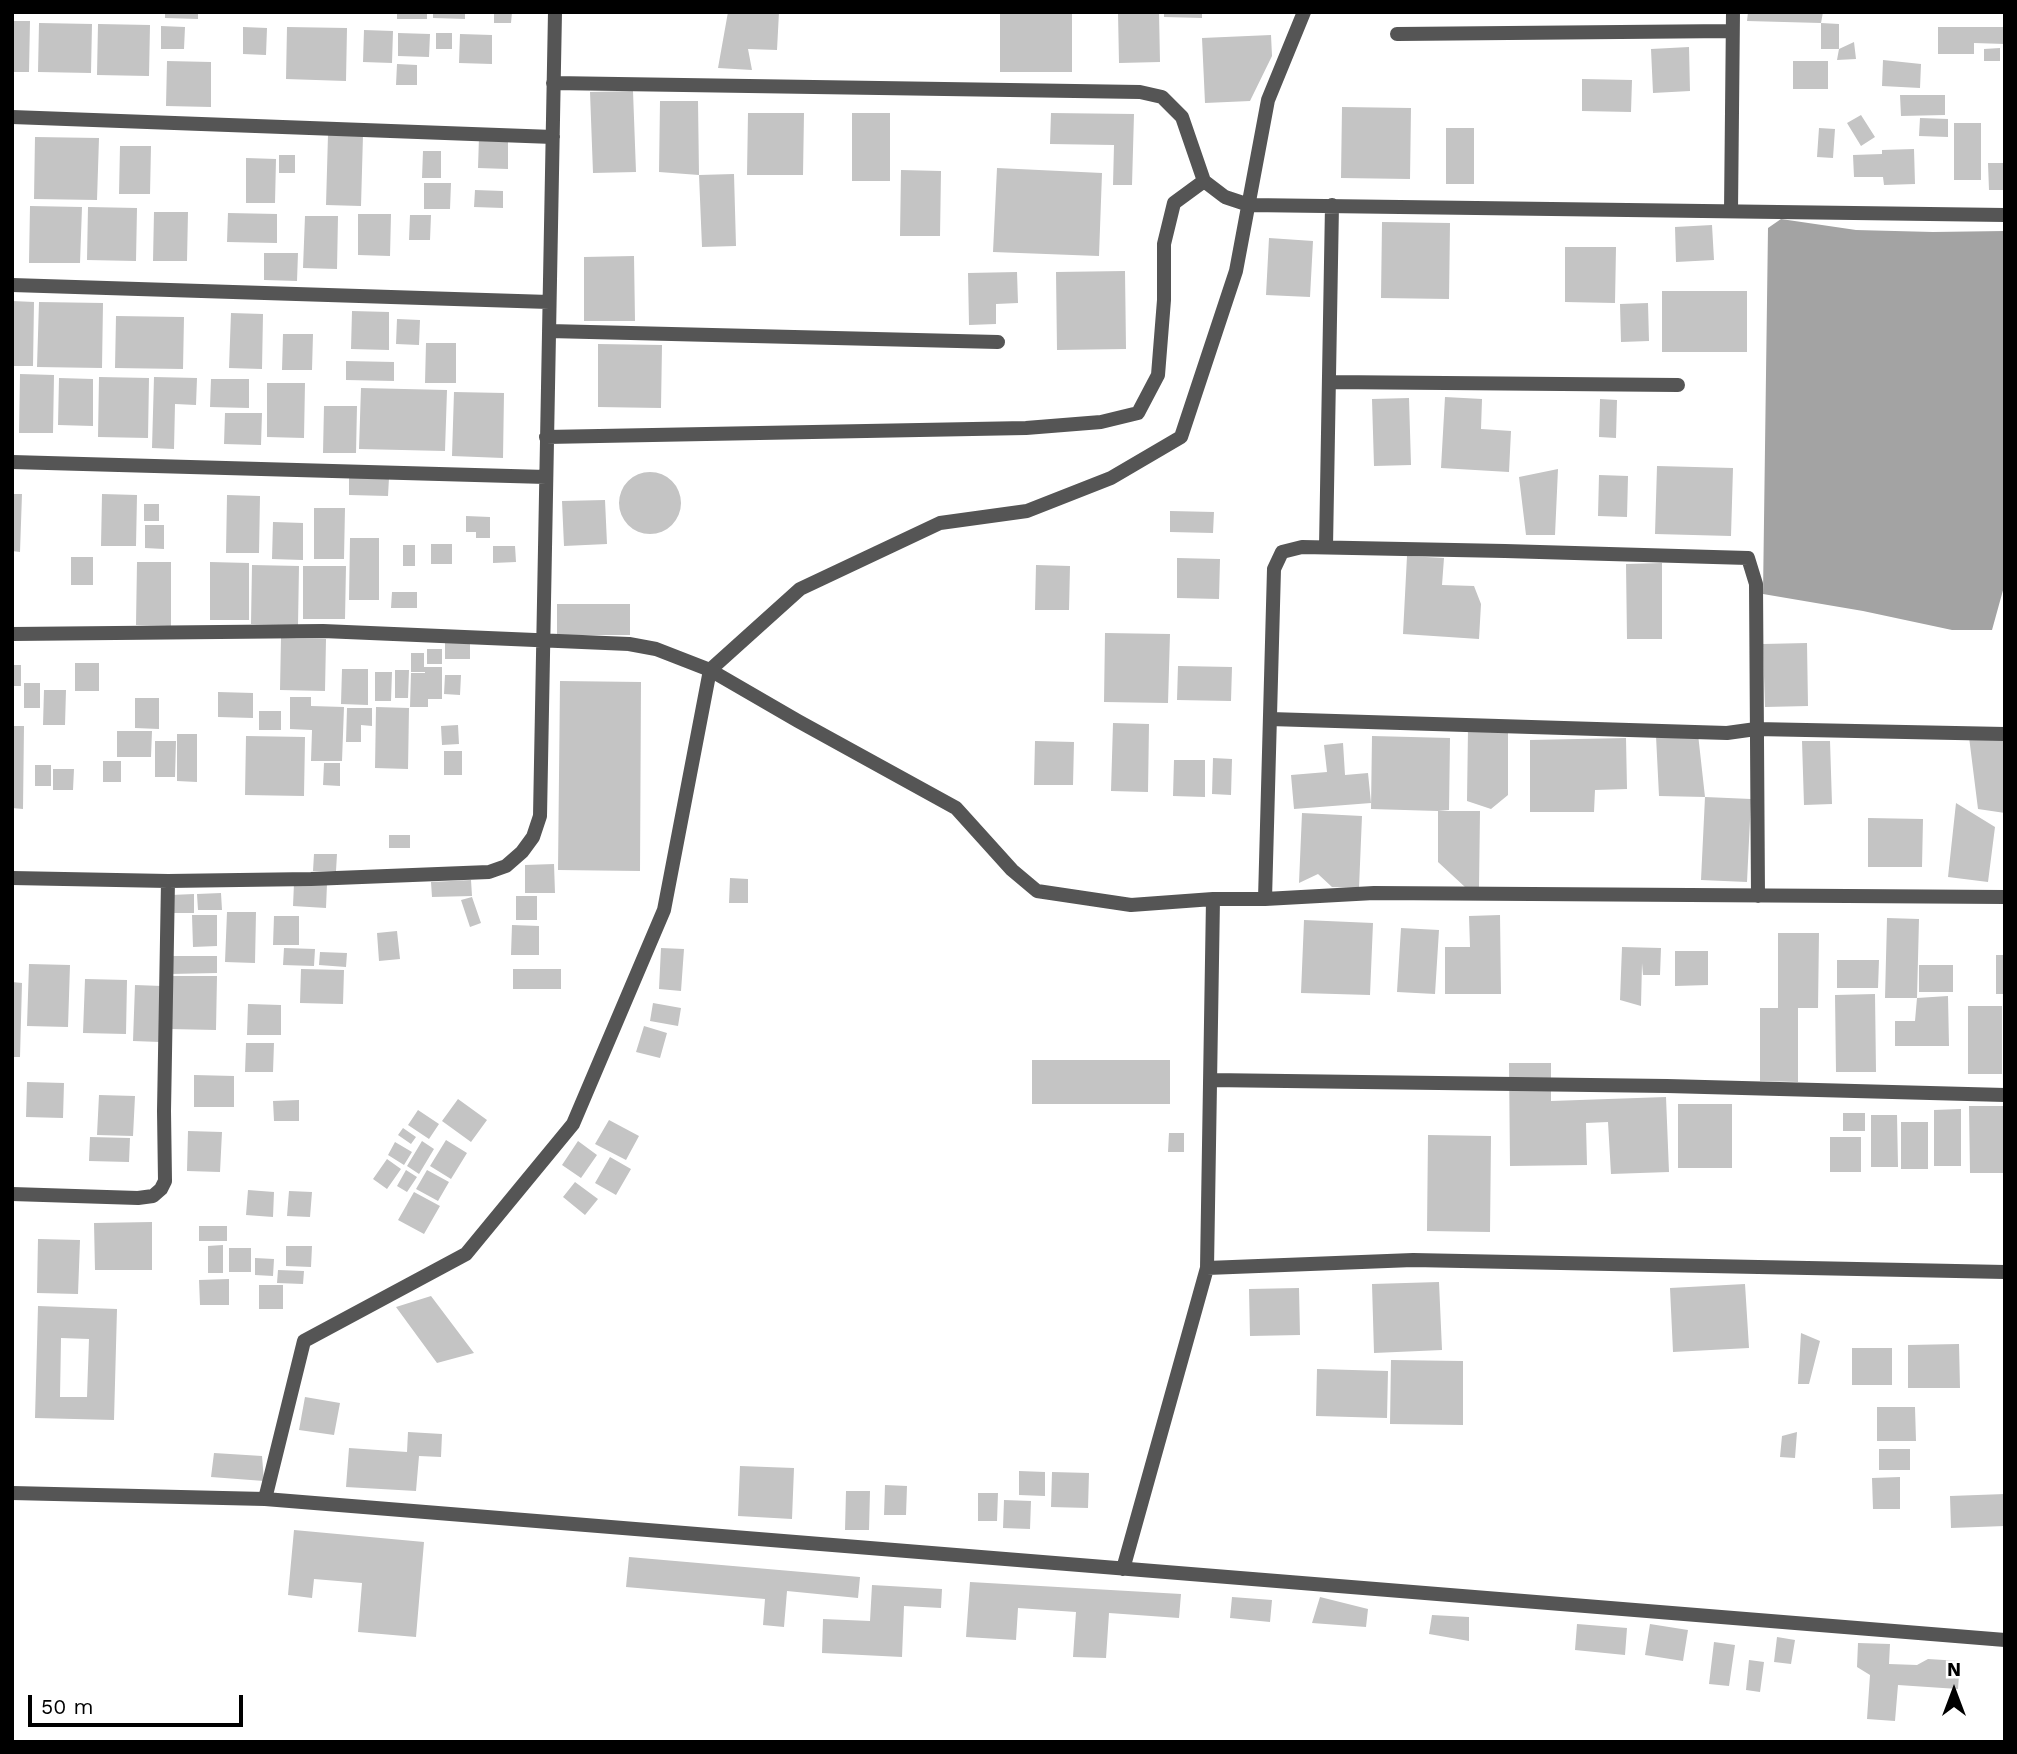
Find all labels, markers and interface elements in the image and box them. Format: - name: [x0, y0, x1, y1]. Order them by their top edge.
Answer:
- north arrow: [1919, 1656, 1989, 1726]
- text: N: [1947, 1658, 1961, 1681]
- scale bar: [32, 1680, 247, 1724]
- text: 50 m: [41, 1694, 93, 1719]

